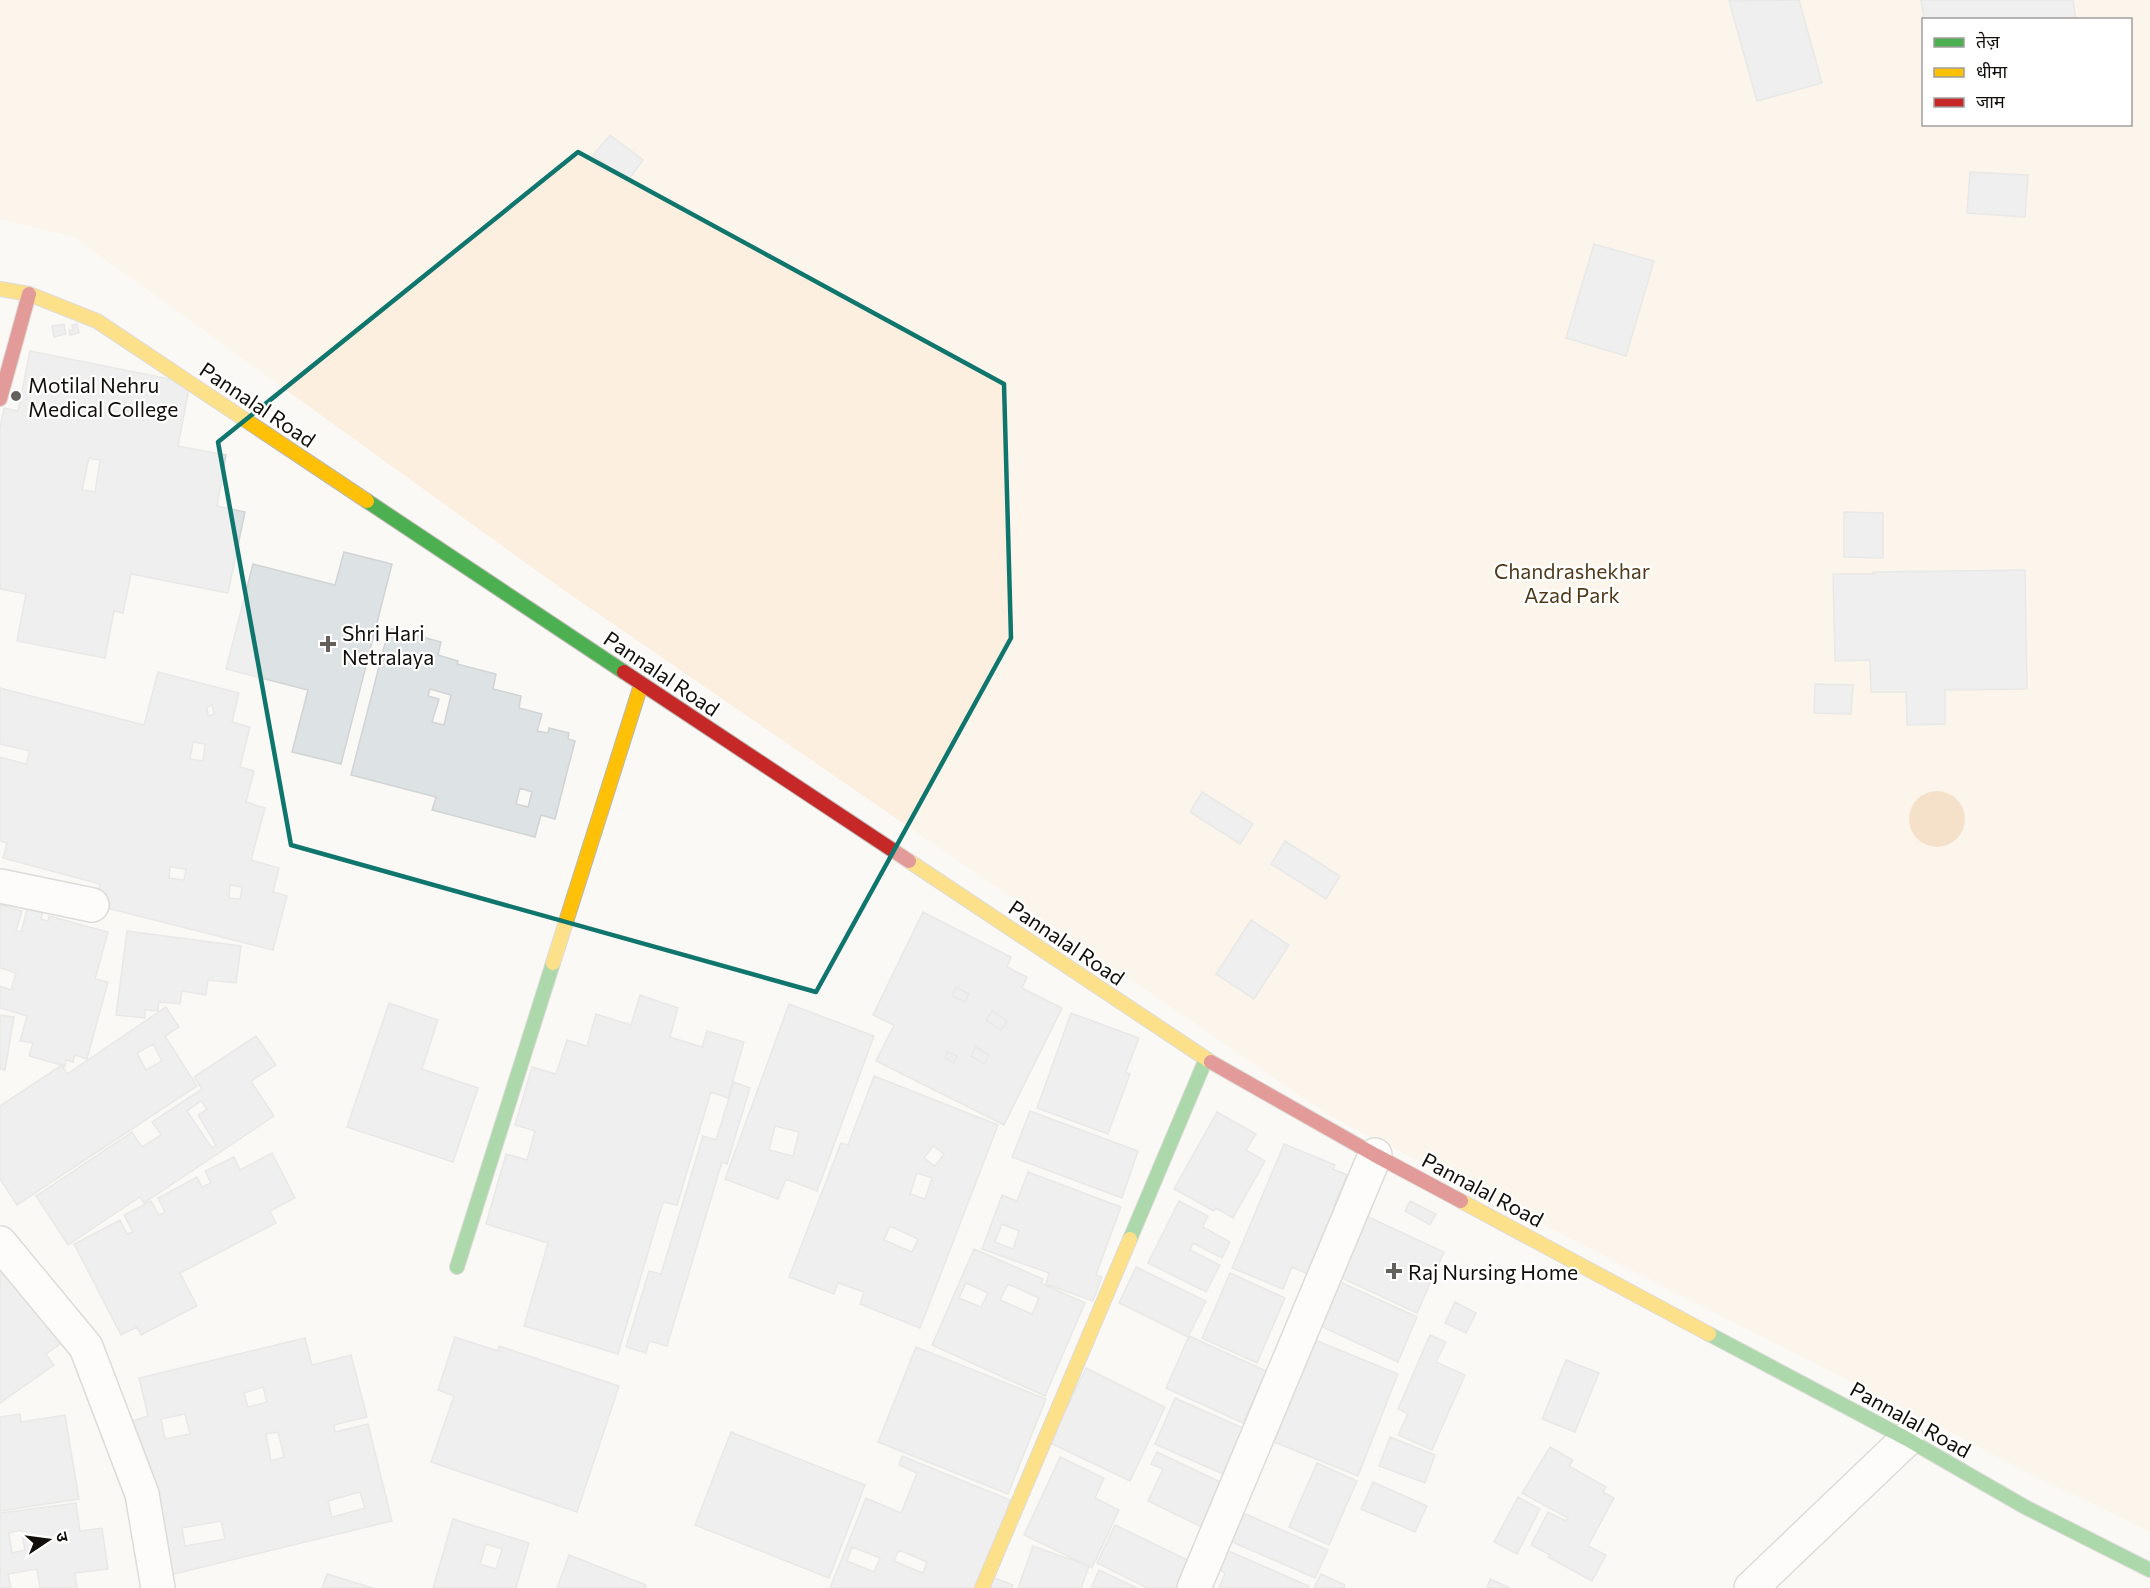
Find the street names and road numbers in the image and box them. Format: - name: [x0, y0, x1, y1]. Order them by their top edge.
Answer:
- street label: Pannalal Road: [195, 356, 321, 452]
- street label: Pannalal Road: [599, 625, 725, 721]
- street label: Pannalal Road: [1004, 894, 1130, 990]
- street label: Pannalal Road: [1418, 1147, 1548, 1231]
- street label: Pannalal Road: [1846, 1376, 1976, 1462]

